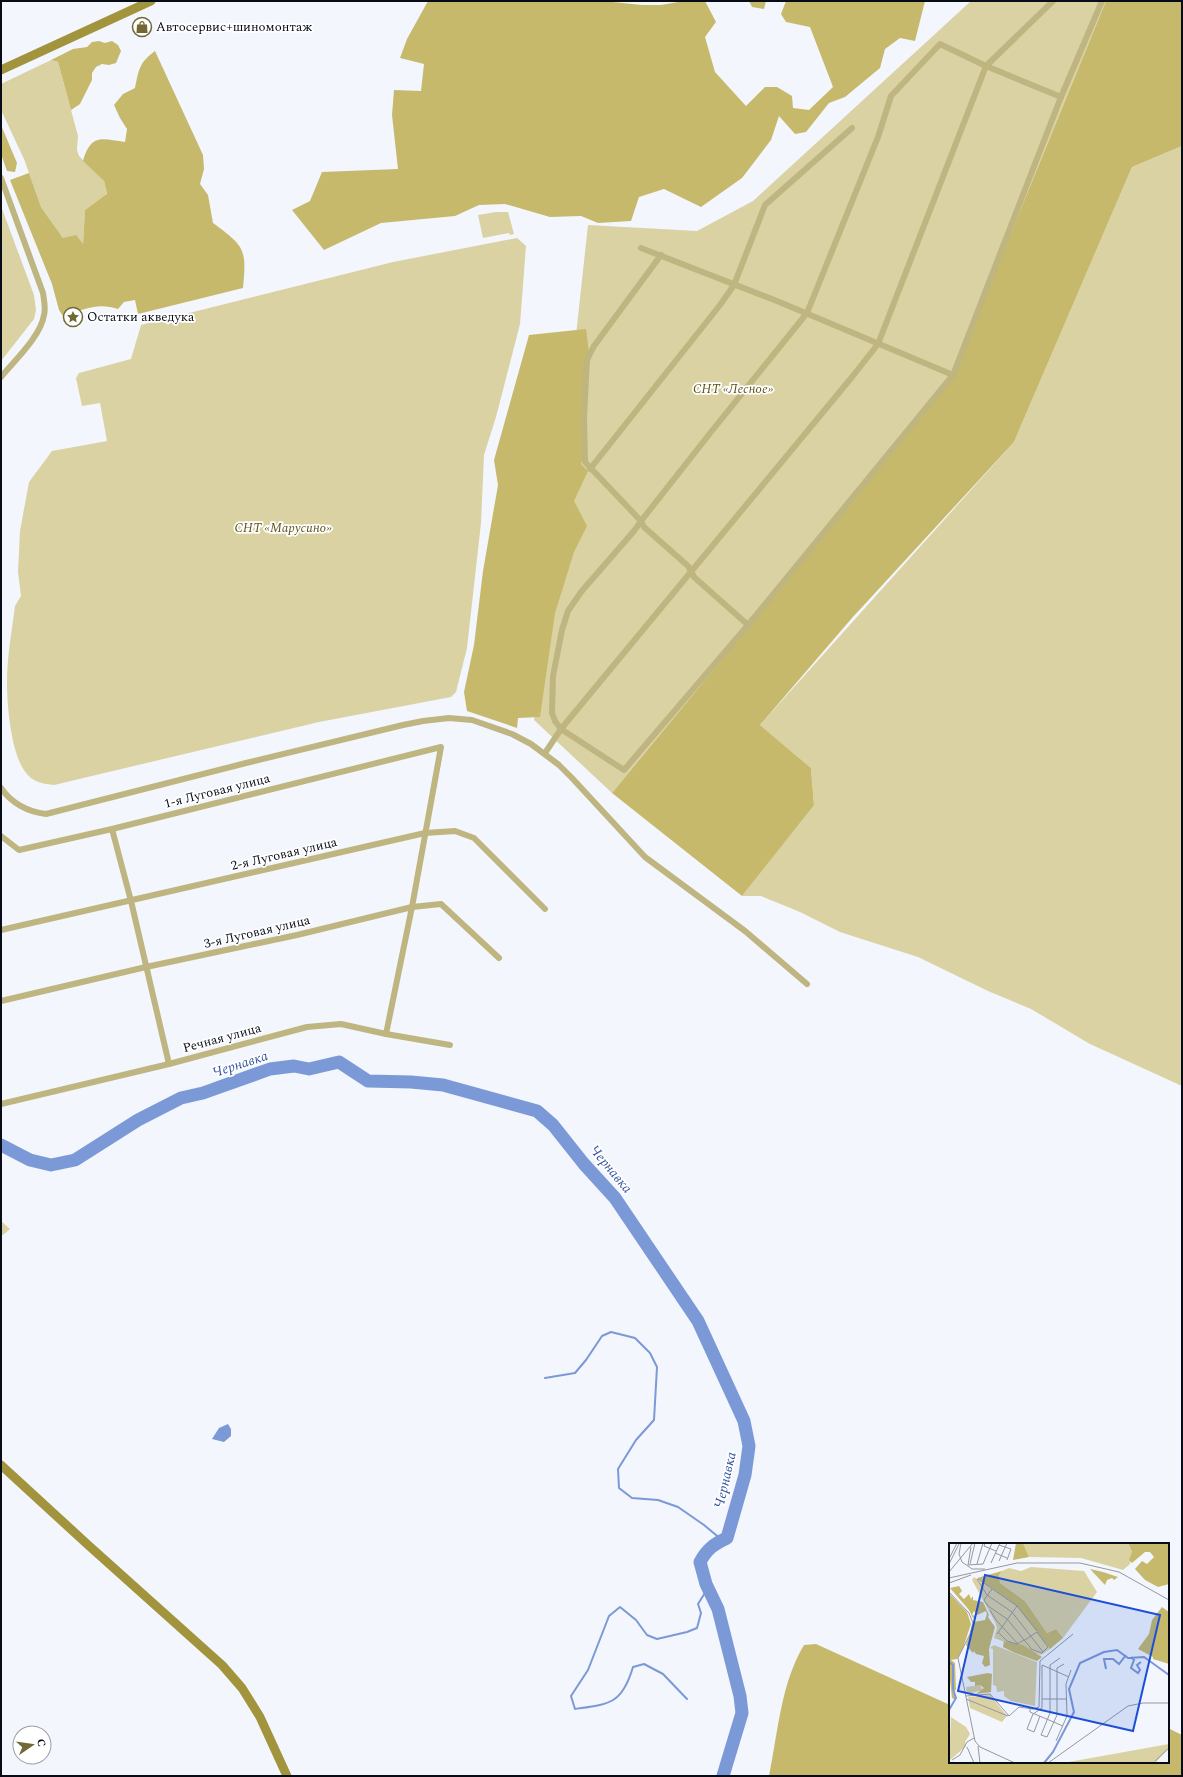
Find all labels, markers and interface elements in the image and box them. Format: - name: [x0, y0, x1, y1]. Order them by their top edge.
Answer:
- shop icon: Автосервис+шиномонтаж: [131, 16, 153, 38]
- place label: Автосервис+шиномонтаж: [156, 17, 312, 37]
- place icon: Остатки акведука: [62, 306, 84, 328]
- place label: Остатки акведука: [87, 307, 195, 327]
- park label: СНТ «Лесное»: [693, 379, 774, 399]
- park label: СНТ «Марусино»: [234, 518, 332, 538]
- street label: 1-я Луговая улица: [162, 768, 273, 814]
- street label: 2-я Луговая улица: [229, 832, 340, 876]
- street label: 3-я Луговая улица: [202, 910, 313, 954]
- street label: Речная улица: [181, 1018, 264, 1058]
- water label: Чернавка: [210, 1045, 270, 1083]
- water label: Чернавка: [585, 1140, 637, 1198]
- water label: Чернавка: [708, 1450, 742, 1510]
- inset map: [949, 1543, 1169, 1763]
- north arrow: [12, 1725, 52, 1765]
- text: С: [32, 1737, 50, 1749]

